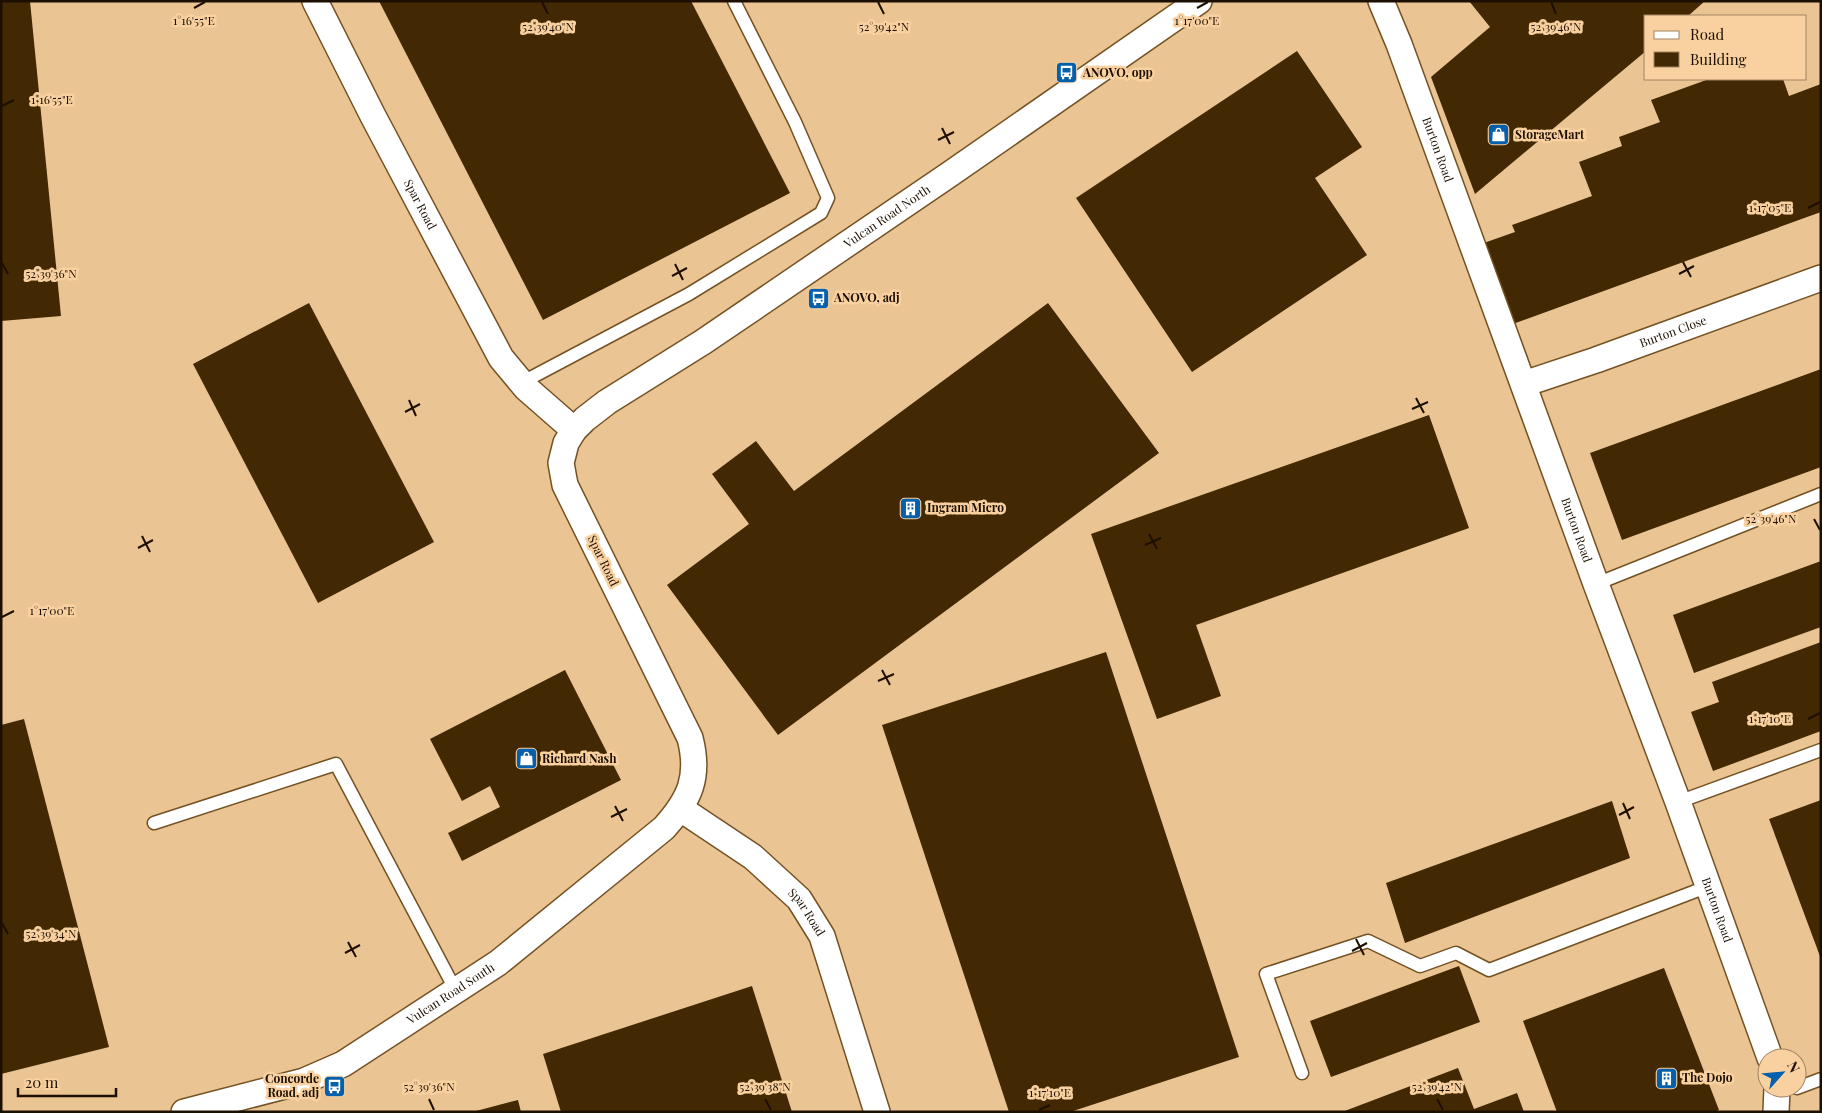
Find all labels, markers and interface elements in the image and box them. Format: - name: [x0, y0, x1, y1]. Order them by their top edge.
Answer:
- text: 1°16'55"E: [173, 12, 215, 28]
- text: 1°17'00"E: [1175, 12, 1219, 28]
- legend: [1644, 15, 1807, 80]
- text: 52°39'40"N: [522, 18, 574, 34]
- text: 52°39'42"N: [859, 18, 910, 34]
- text: 52°39'46"N: [1531, 18, 1582, 34]
- text: Road: [1690, 24, 1724, 44]
- text: Building: [1690, 49, 1747, 69]
- bus stop icon: ANOVO, opp: [1055, 61, 1079, 85]
- place label: ANOVO, opp: [1082, 64, 1153, 80]
- text: 1°16'55"E: [31, 91, 73, 107]
- street label: Burton Road: [1419, 114, 1458, 184]
- shop icon: StorageMart: [1487, 123, 1511, 147]
- place label: StorageMart: [1515, 126, 1585, 142]
- street label: Spar Road: [401, 176, 441, 232]
- street label: Vulcan Road North: [839, 181, 933, 252]
- text: 1°17'05"E: [1749, 199, 1791, 215]
- text: 52°39'36"N: [25, 265, 77, 281]
- bus stop icon: ANOVO, adj: [806, 286, 830, 310]
- place label: ANOVO, adj: [833, 289, 900, 305]
- street label: Burton Close: [1637, 311, 1709, 351]
- street label: Burton Road: [1558, 495, 1596, 564]
- building icon: Ingram Micro: [899, 496, 923, 520]
- place label: Ingram Micro: [927, 499, 1004, 515]
- text: 52°39'46"N: [1746, 510, 1797, 526]
- street label: Spar Road: [585, 532, 623, 589]
- text: 1°17'00"E: [30, 602, 74, 618]
- text: 1°17'10"E: [1749, 710, 1791, 726]
- shop icon: Richard Nash: [514, 747, 538, 771]
- place label: Richard Nash: [542, 750, 617, 766]
- street label: Burton Road: [1699, 875, 1737, 944]
- street label: Spar Road: [785, 884, 829, 939]
- text: 52°39'34"N: [26, 925, 77, 941]
- street label: Vulcan Road South: [402, 959, 497, 1028]
- north arrow: [1757, 1048, 1807, 1098]
- text: N: [1783, 1058, 1805, 1076]
- scale bar: [18, 1066, 115, 1098]
- building icon: The Dojo: [1654, 1066, 1678, 1090]
- place label: The Dojo: [1682, 1069, 1733, 1085]
- place label: Concorde Road, adj: [265, 1070, 319, 1100]
- text: 20 m: [25, 1072, 59, 1092]
- bus stop icon: Concorde Road, adj: [323, 1074, 347, 1098]
- text: 52°39'36"N: [403, 1078, 455, 1094]
- text: 52°39'38"N: [739, 1078, 791, 1094]
- text: 52°39'42"N: [1412, 1078, 1463, 1094]
- text: 1°17'10"E: [1029, 1084, 1071, 1100]

